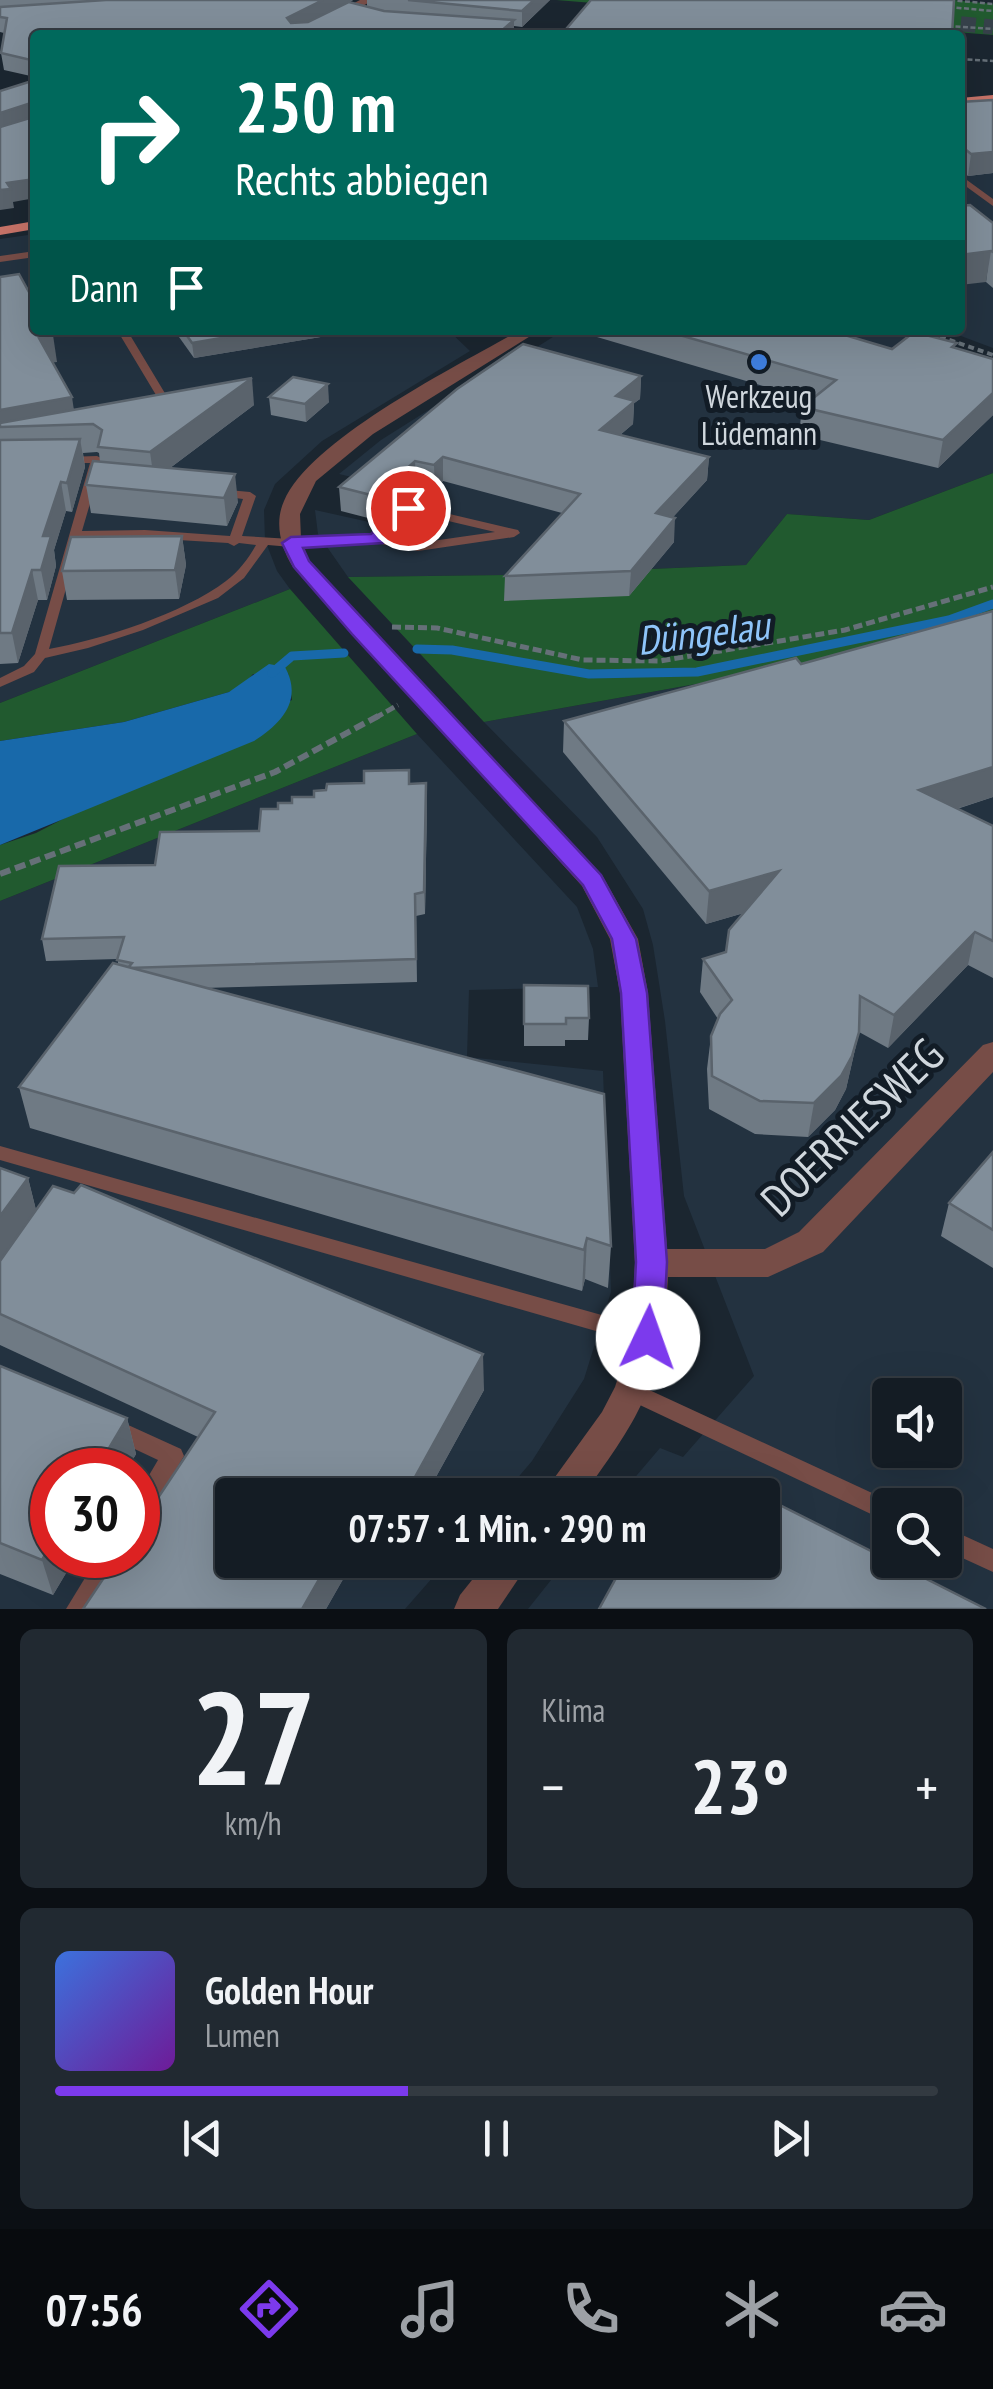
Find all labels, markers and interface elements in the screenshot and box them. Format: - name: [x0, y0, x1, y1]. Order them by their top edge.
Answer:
- text: 250 m: [235, 61, 396, 151]
- icon: right: [70, 70, 200, 200]
- text: Rechts abbiegen: [235, 149, 489, 207]
- icon: arrive: [159, 260, 214, 315]
- text: Dann: [70, 263, 139, 312]
- marker: Werkzeug Lüdemann: [748, 351, 770, 373]
- place label: Werkzeug Lüdemann: [701, 375, 817, 454]
- pin: [366, 466, 451, 551]
- icon: arrive: [381, 481, 436, 536]
- water label: Düngelau: [634, 598, 774, 666]
- street label: DOERRIESWEG: [748, 1025, 955, 1228]
- position arrow: [596, 1286, 700, 1390]
- map controls: [872, 1378, 962, 1578]
- button: sound: [872, 1378, 962, 1468]
- speed limit sign: 30: [30, 1448, 160, 1578]
- button: search: [872, 1488, 962, 1578]
- text: 07:57 · 1 Min. · 290 m: [349, 1503, 646, 1552]
- text: 27: [191, 1653, 315, 1821]
- text: Klima: [542, 1689, 605, 1731]
- text: 23°: [690, 1738, 789, 1835]
- text: −: [542, 1751, 564, 1822]
- text: +: [915, 1751, 938, 1822]
- text: km/h: [225, 1802, 282, 1844]
- text: Golden Hour: [205, 1965, 374, 2014]
- text: Lumen: [205, 2014, 280, 2056]
- icon: previous: [175, 2111, 230, 2166]
- icon: pause: [469, 2111, 524, 2166]
- icon: next: [763, 2111, 818, 2166]
- icon: directions: [234, 2274, 304, 2344]
- icon: music: [395, 2274, 465, 2344]
- icon: phone: [556, 2274, 626, 2344]
- icon: climate: [717, 2274, 787, 2344]
- icon: car: [878, 2274, 948, 2344]
- text: 07:56: [45, 2280, 143, 2338]

